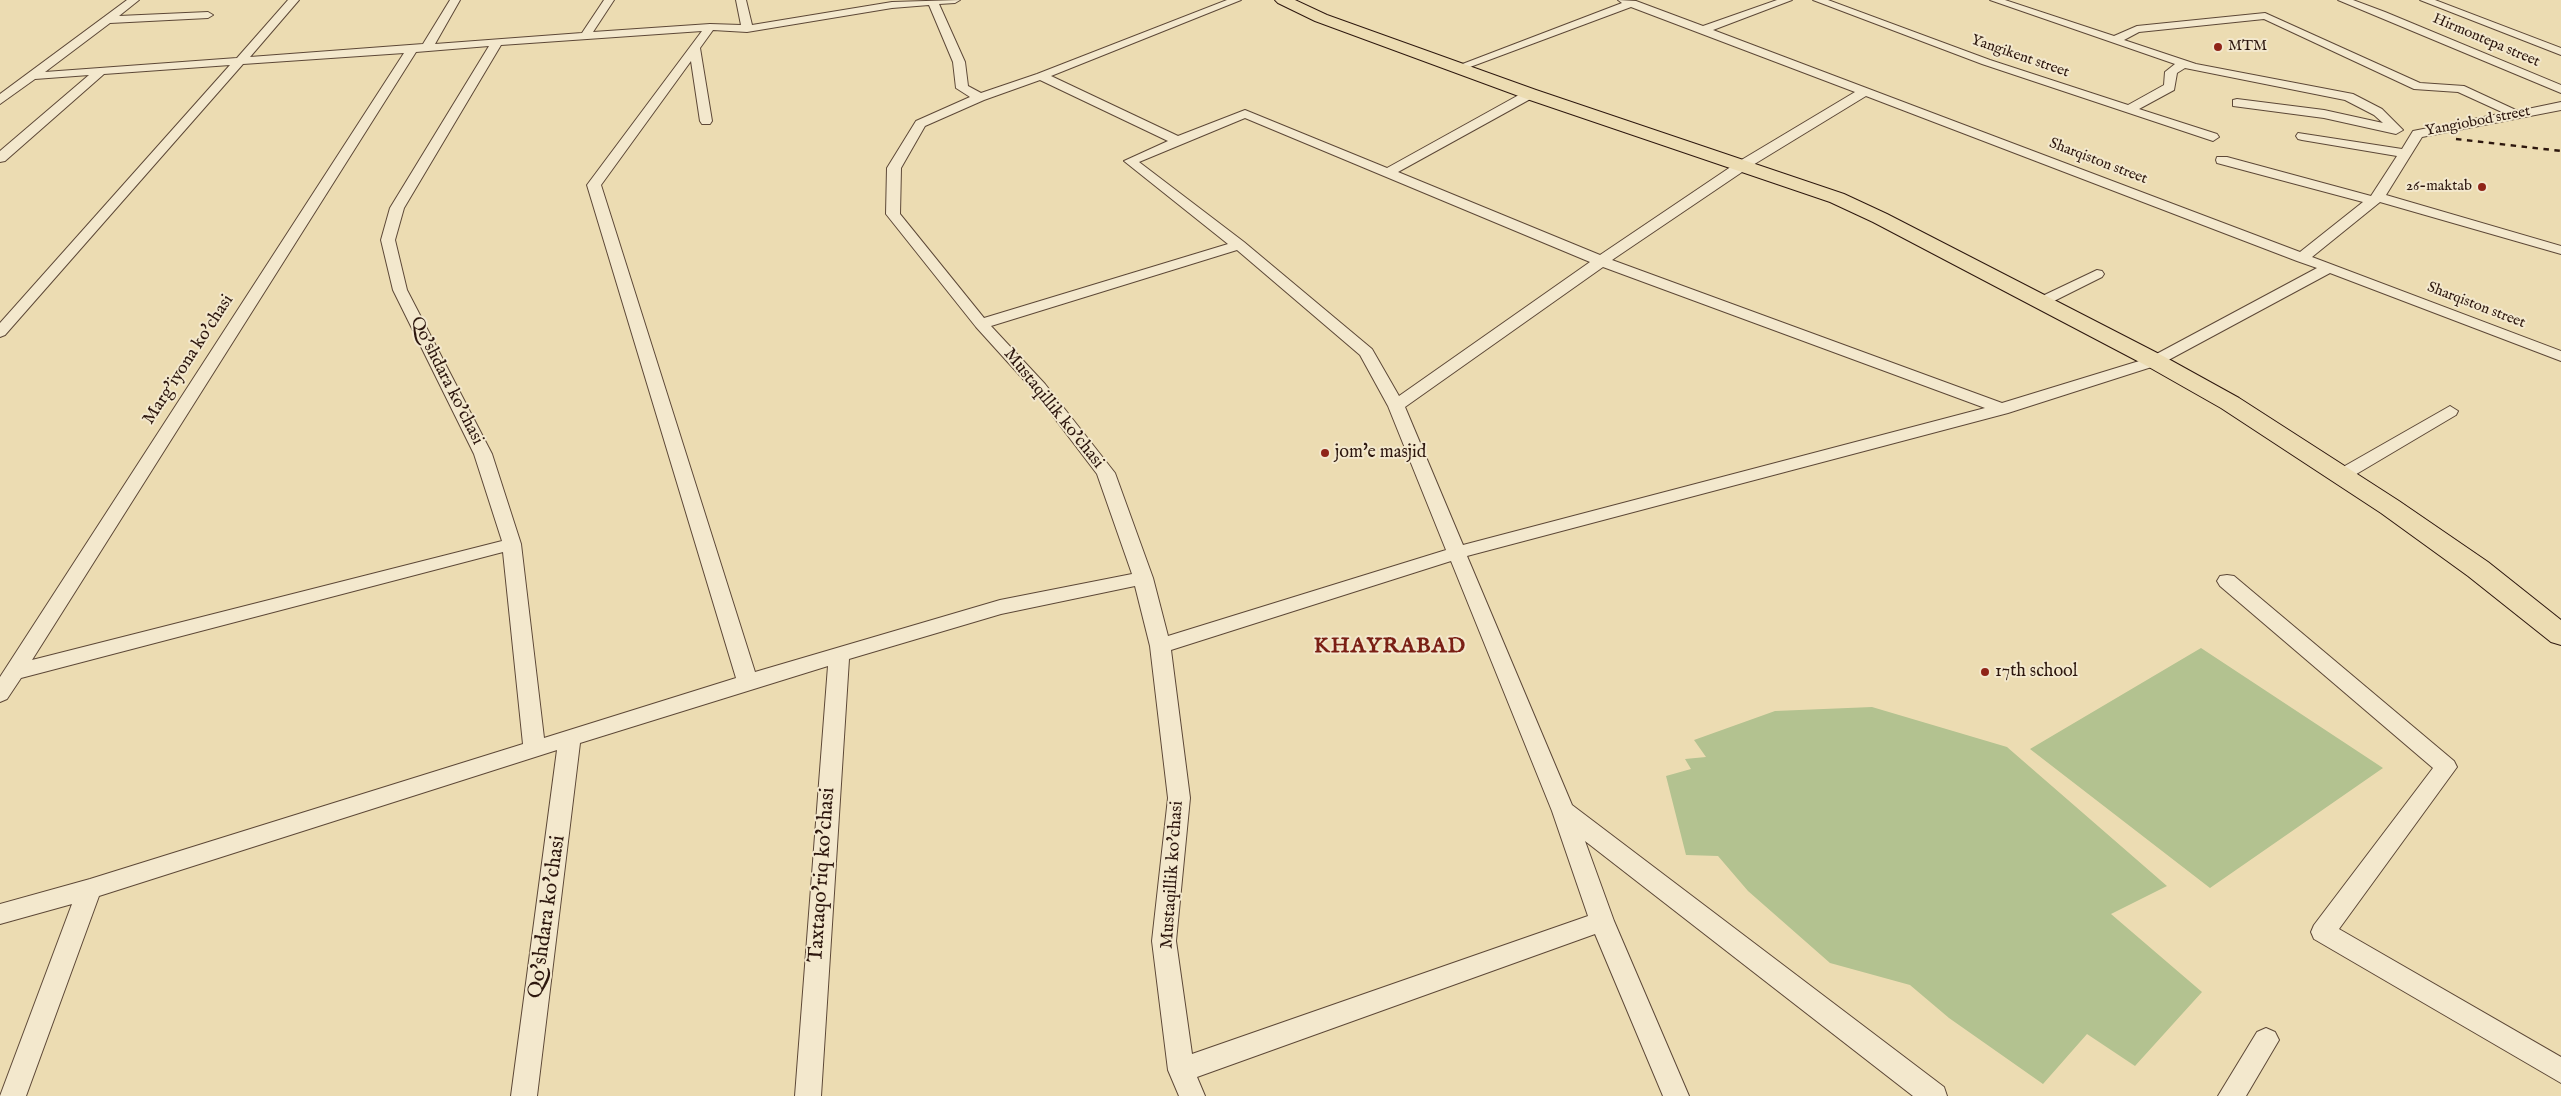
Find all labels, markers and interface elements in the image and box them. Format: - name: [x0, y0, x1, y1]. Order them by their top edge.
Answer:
- street label: Hirmontepa street: [2430, 10, 2542, 72]
- street label: Yangikent street: [1969, 32, 2071, 82]
- place label: MTM: [2228, 38, 2267, 56]
- marker: MTM: [2212, 41, 2224, 53]
- street label: Yangiobod street: [2424, 103, 2532, 141]
- street label: Sharqiston street: [2046, 135, 2150, 189]
- place label: 26-maktab: [2406, 178, 2472, 196]
- marker: 26-maktab: [2476, 181, 2488, 193]
- street label: Sharqiston street: [2424, 279, 2528, 333]
- street label: Marg'iyona ko'chasi: [139, 291, 239, 429]
- street label: Qo'shdara ko'chasi: [404, 313, 488, 449]
- street label: Mustaqillik ko'chasi: [998, 345, 1108, 473]
- place label: jom'e masjid: [1335, 442, 1426, 464]
- marker: jom'e masjid: [1319, 447, 1331, 459]
- district label: KHAYRABAD: [1313, 634, 1467, 660]
- place label: 17th school: [1995, 661, 2078, 683]
- marker: 17th school: [1979, 666, 1991, 678]
- street label: Taxtaqo'riq ko'chasi: [804, 787, 842, 963]
- street label: Mustaqillik ko'chasi: [1157, 800, 1189, 950]
- street label: Qo'shdara ko'chasi: [524, 834, 572, 1000]

